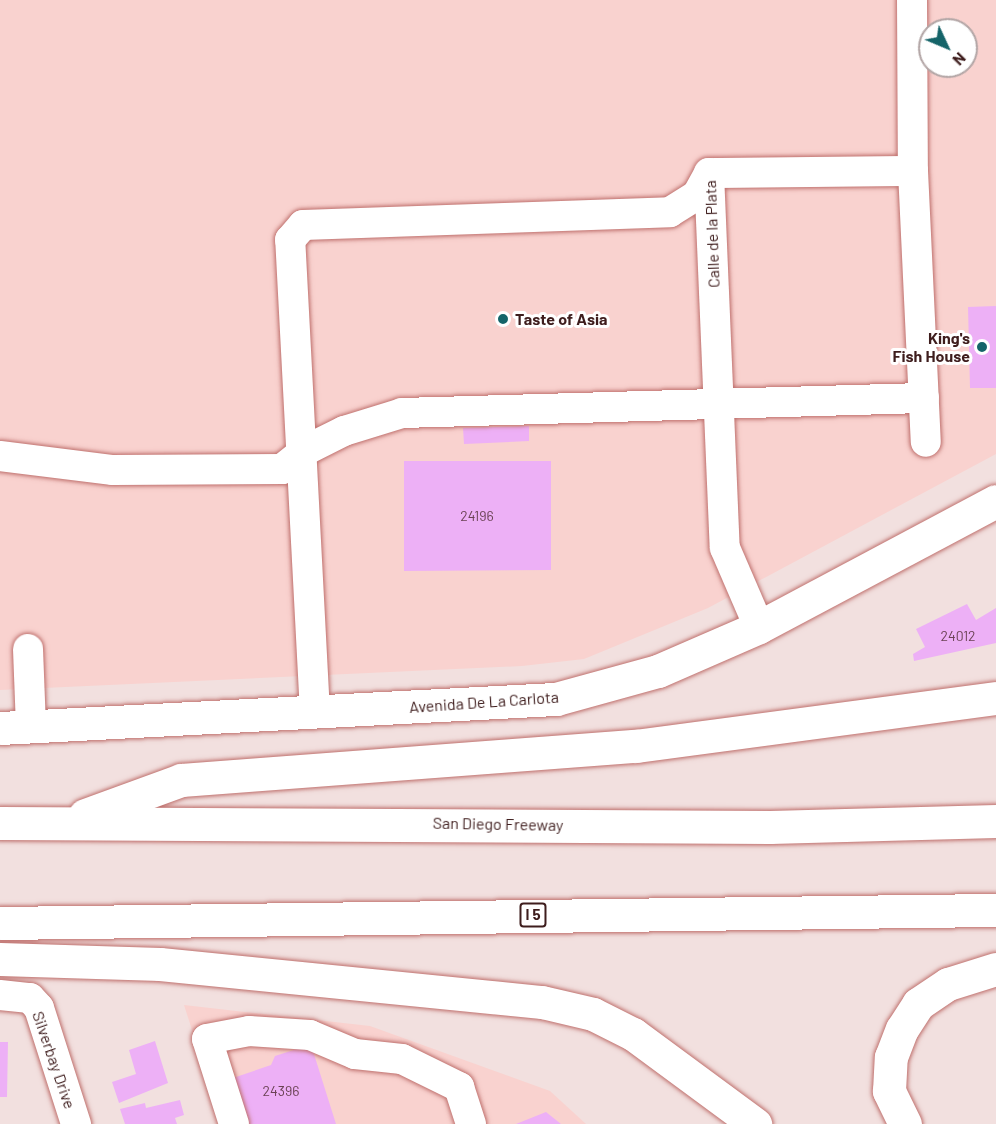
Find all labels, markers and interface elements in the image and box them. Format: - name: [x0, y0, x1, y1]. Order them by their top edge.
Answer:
- north arrow: [918, 18, 978, 78]
- text: N: [949, 49, 970, 70]
- street label: Calle de la Plata: [701, 180, 723, 288]
- place label: Taste of Asia: [515, 309, 608, 329]
- marker: Taste of Asia: [496, 312, 510, 326]
- place label: King's Fish House: [893, 328, 970, 366]
- marker: King's Fish House: [975, 340, 989, 354]
- house number: 24196: [460, 508, 494, 524]
- house number: 24012: [940, 628, 976, 644]
- street label: Avenida De La Carlota: [409, 687, 559, 717]
- street label: San Diego Freeway: [433, 813, 563, 835]
- road number: I 5: [518, 903, 548, 927]
- street label: Silverbay Drive: [28, 1009, 80, 1111]
- house number: 24396: [263, 1083, 299, 1099]

